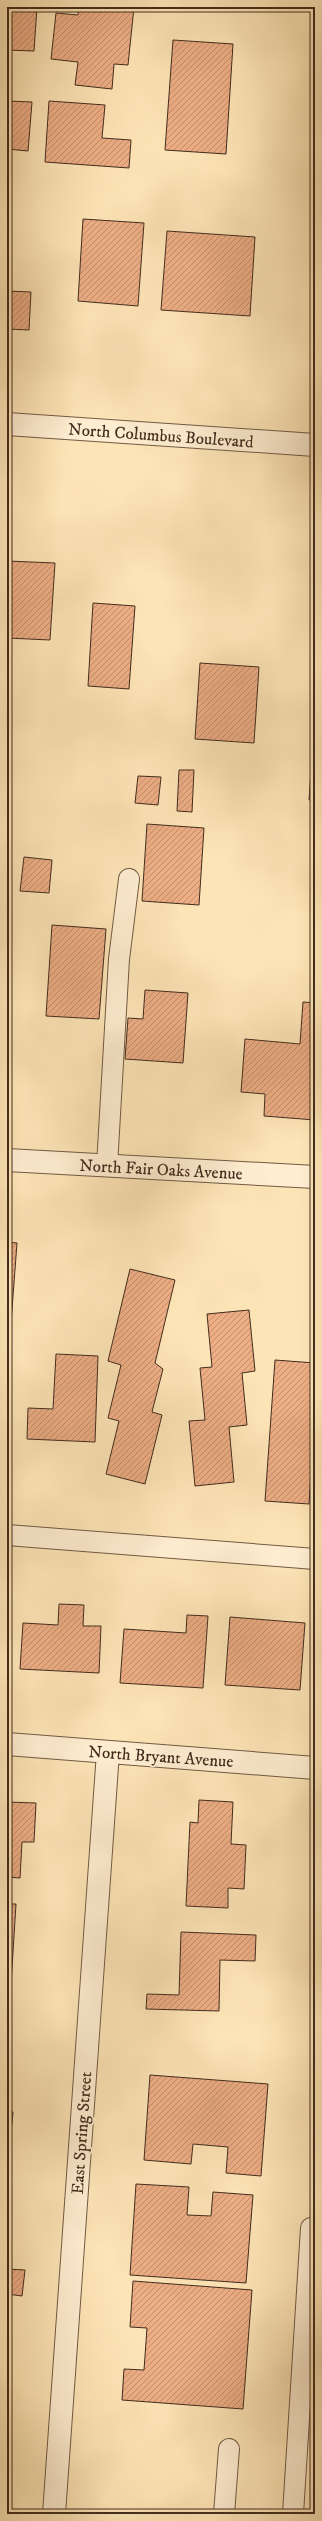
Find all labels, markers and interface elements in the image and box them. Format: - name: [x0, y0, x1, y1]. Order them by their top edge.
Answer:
- street label: North Columbus Boulevard: [67, 419, 255, 453]
- street label: North Fair Oaks Avenue: [79, 1155, 243, 1185]
- street label: North Bryant Avenue: [88, 1741, 234, 1773]
- street label: East Spring Street: [67, 2070, 97, 2195]

